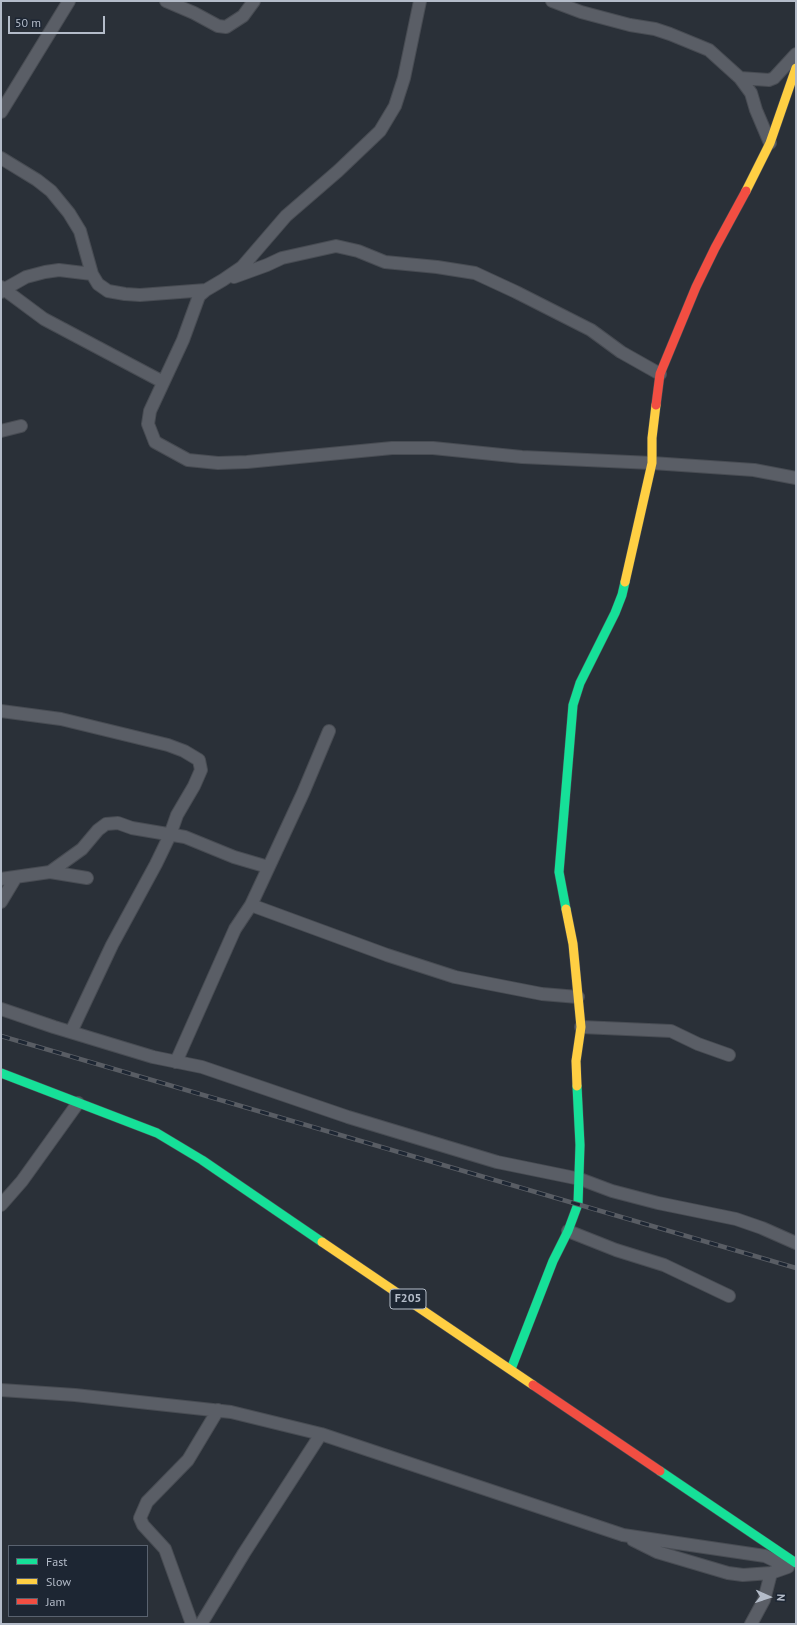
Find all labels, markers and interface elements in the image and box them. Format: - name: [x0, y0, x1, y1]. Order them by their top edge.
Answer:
- scale bar: [10, 8, 107, 34]
- text: 50 m: [15, 15, 41, 30]
- road number: F205: [390, 1289, 426, 1309]
- legend: [8, 1545, 148, 1617]
- text: Fast: [46, 1554, 67, 1569]
- text: Slow: [46, 1574, 71, 1589]
- north arrow: [749, 1577, 789, 1617]
- text: Jam: [46, 1594, 65, 1609]
- text: N: [774, 1594, 788, 1602]

